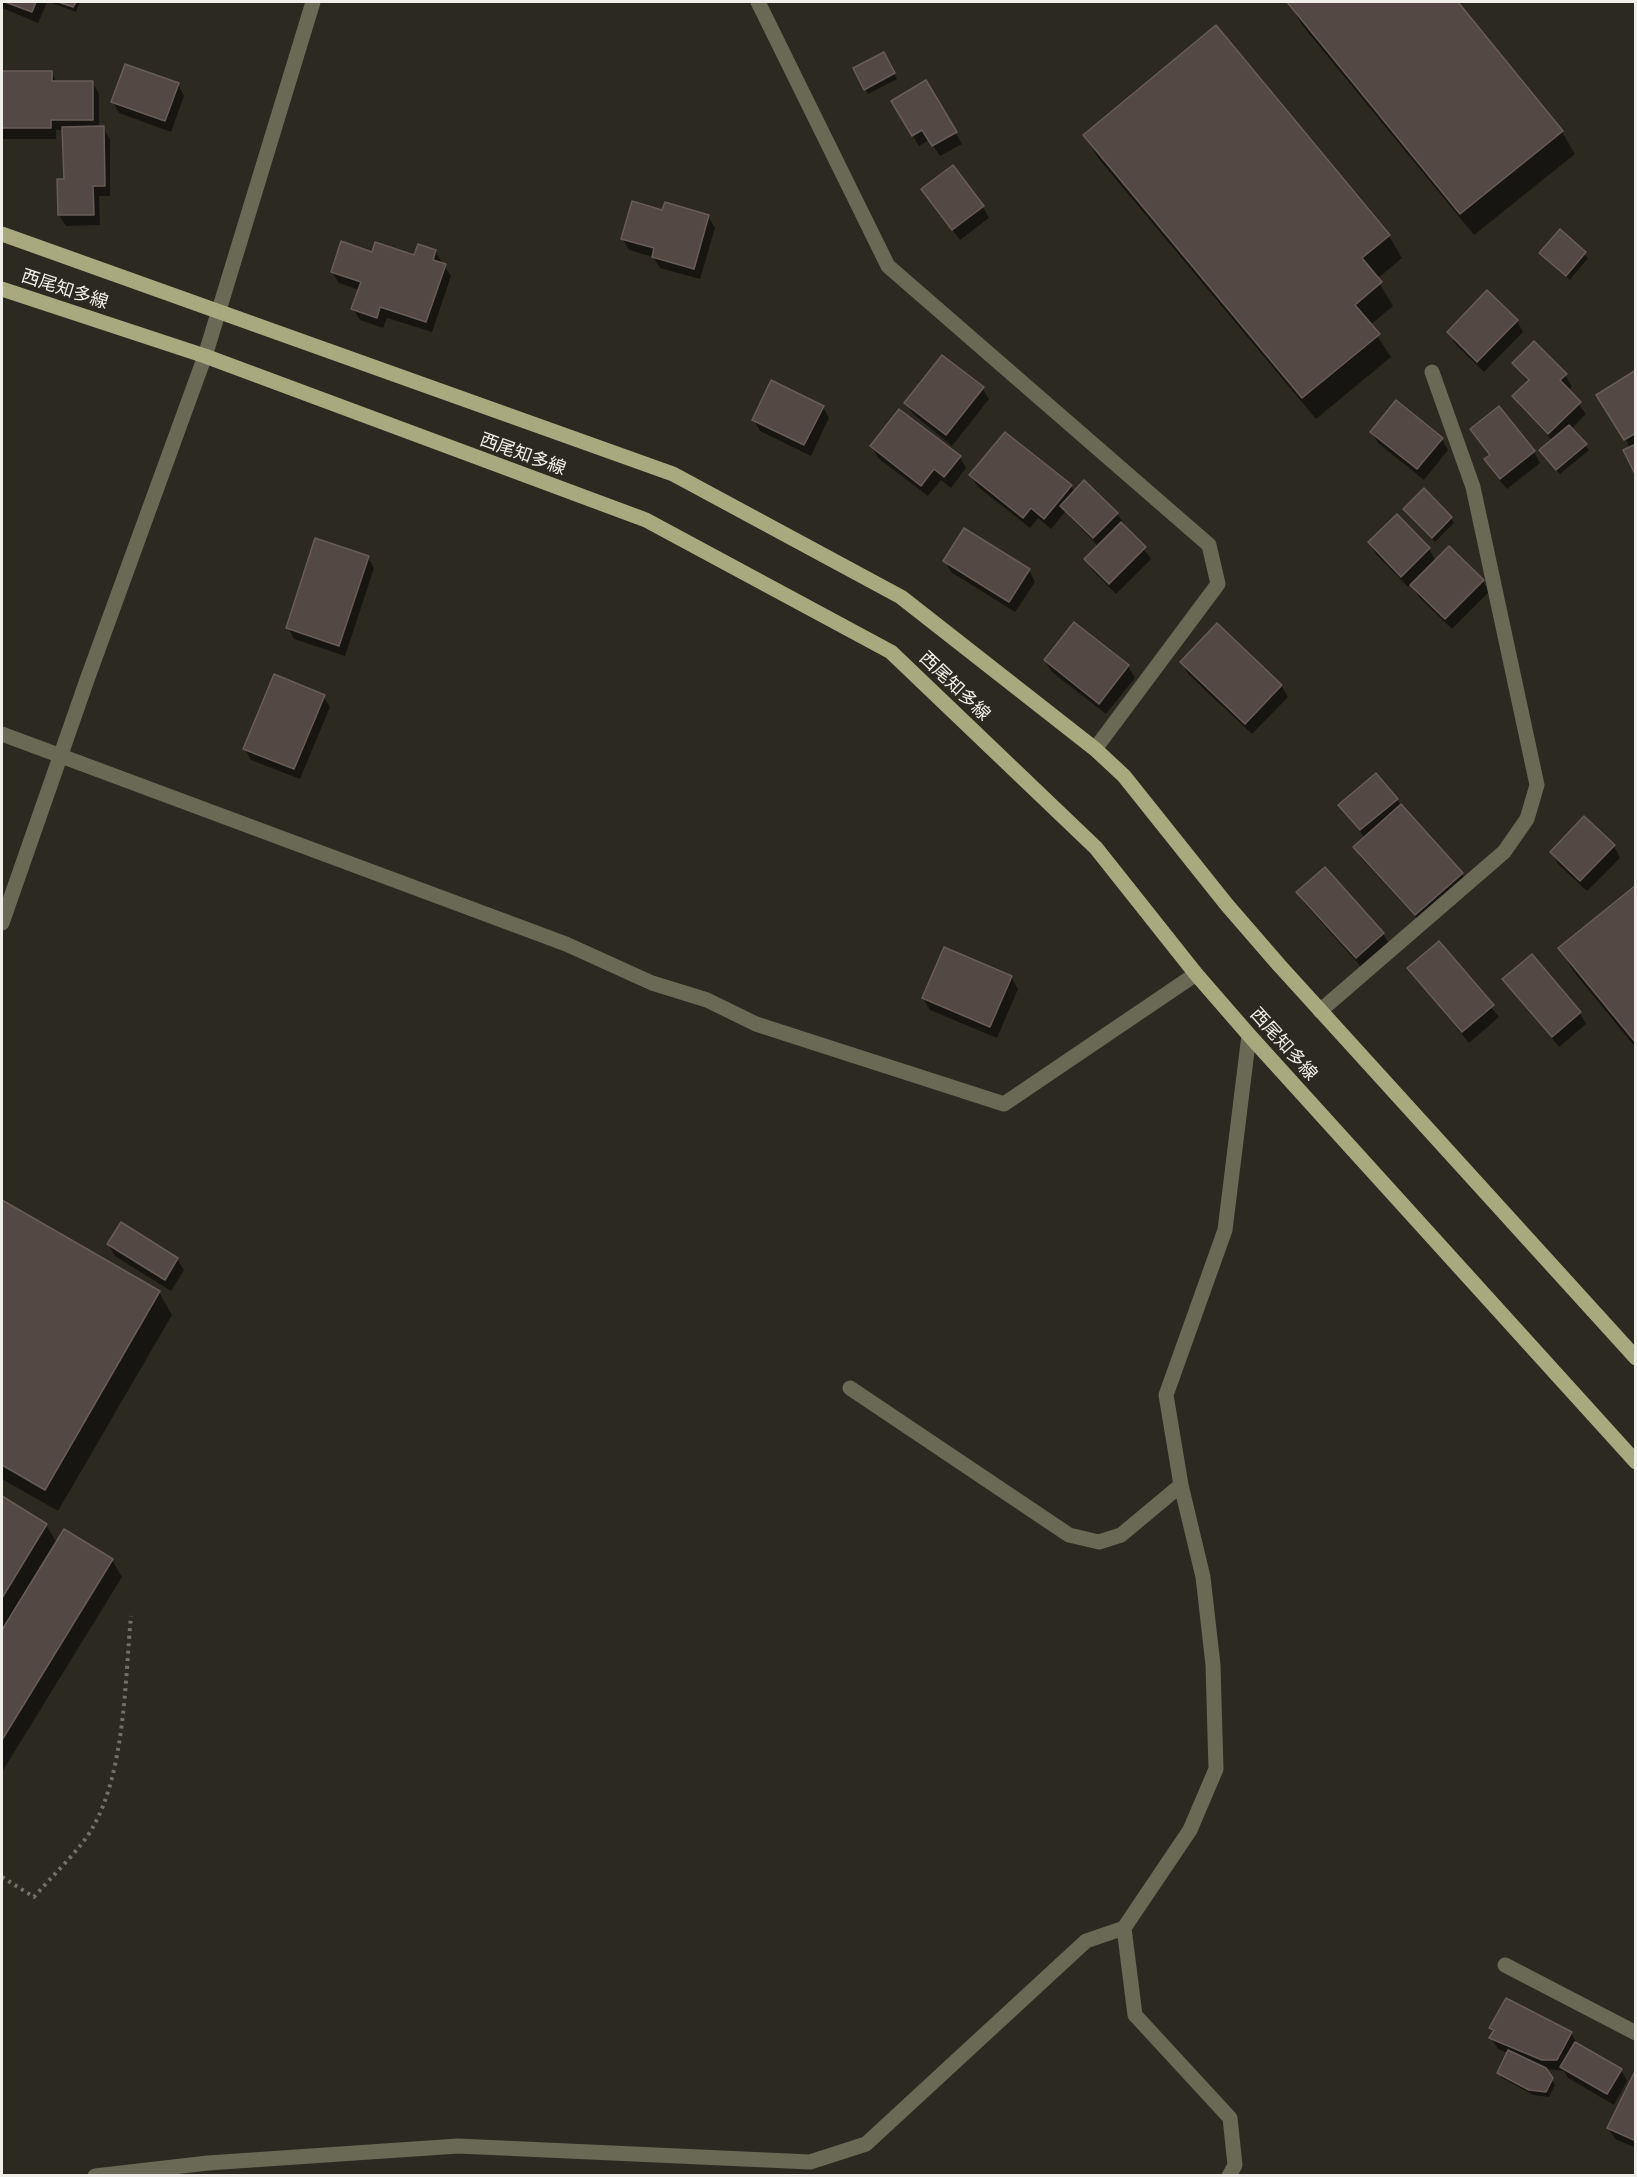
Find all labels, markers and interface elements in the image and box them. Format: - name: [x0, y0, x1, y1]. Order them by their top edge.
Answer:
- street label: 西尾知多線: [19, 265, 111, 313]
- street label: 西尾知多線: [477, 428, 569, 480]
- street label: 西尾知多線: [915, 647, 995, 725]
- street label: 西尾知多線: [1246, 1003, 1322, 1085]

